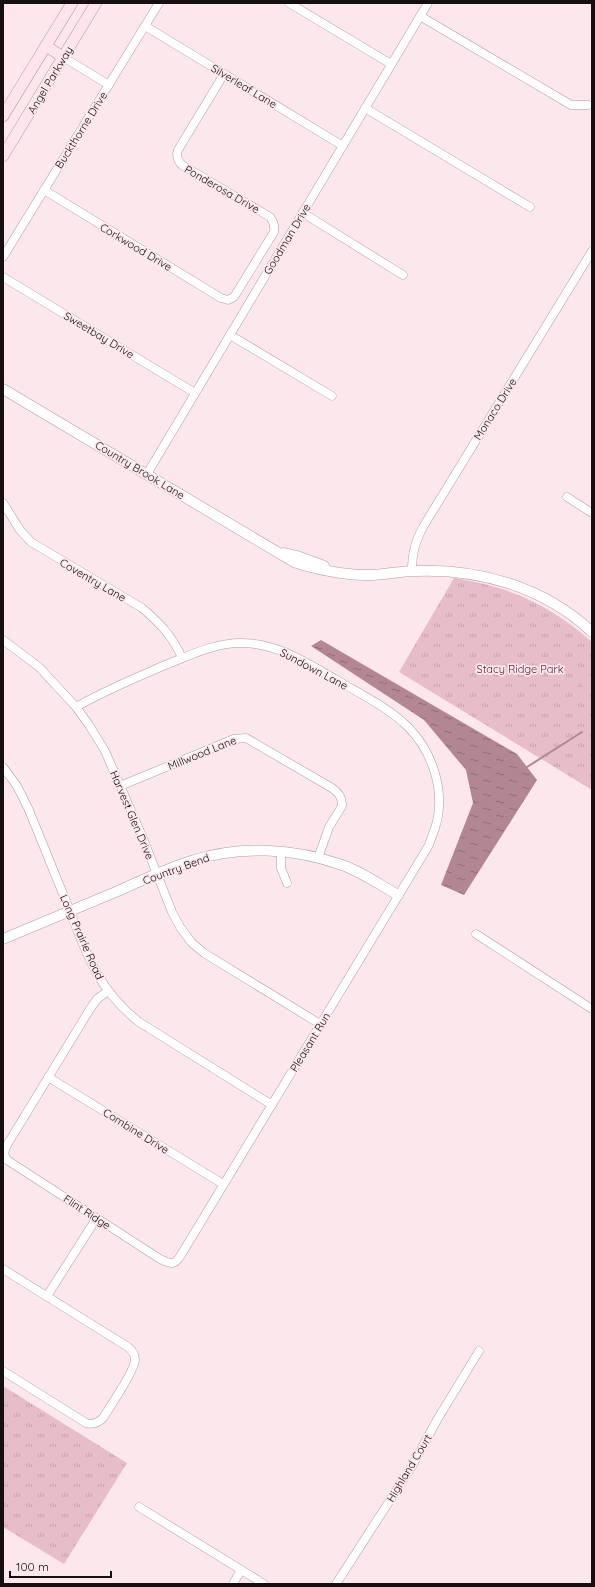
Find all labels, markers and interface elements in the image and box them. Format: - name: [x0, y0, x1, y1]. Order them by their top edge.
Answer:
- street label: Angel Parkway: [24, 44, 76, 116]
- street label: Silverleaf Lane: [209, 61, 279, 111]
- street label: Buckthorne Drive: [52, 89, 110, 171]
- street label: Ponderosa Drive: [182, 162, 262, 216]
- street label: Goodman Drive: [260, 201, 314, 277]
- street label: Corkwood Drive: [97, 220, 175, 274]
- street label: Sweetbay Drive: [61, 308, 137, 362]
- street label: Monaco Drive: [470, 375, 520, 443]
- street label: Country Brook Lane: [93, 438, 187, 502]
- street label: Coventry Lane: [57, 555, 129, 605]
- street label: Sundown Lane: [278, 645, 350, 693]
- park label: Stacy Ridge Park: [476, 662, 564, 676]
- street label: Millwood Lane: [166, 733, 238, 773]
- street label: Harvest Glen Drive: [107, 768, 157, 862]
- street label: Country Bend: [141, 850, 211, 888]
- street label: Long Prairie Road: [57, 892, 107, 982]
- street label: Pleasant Run: [287, 1010, 333, 1074]
- street label: Combine Drive: [101, 1105, 171, 1157]
- street label: Flint Ridge: [61, 1192, 113, 1232]
- street label: Highland Court: [383, 1431, 435, 1504]
- scale bar: [10, 1553, 111, 1579]
- text: 100 m: [16, 1559, 49, 1574]

